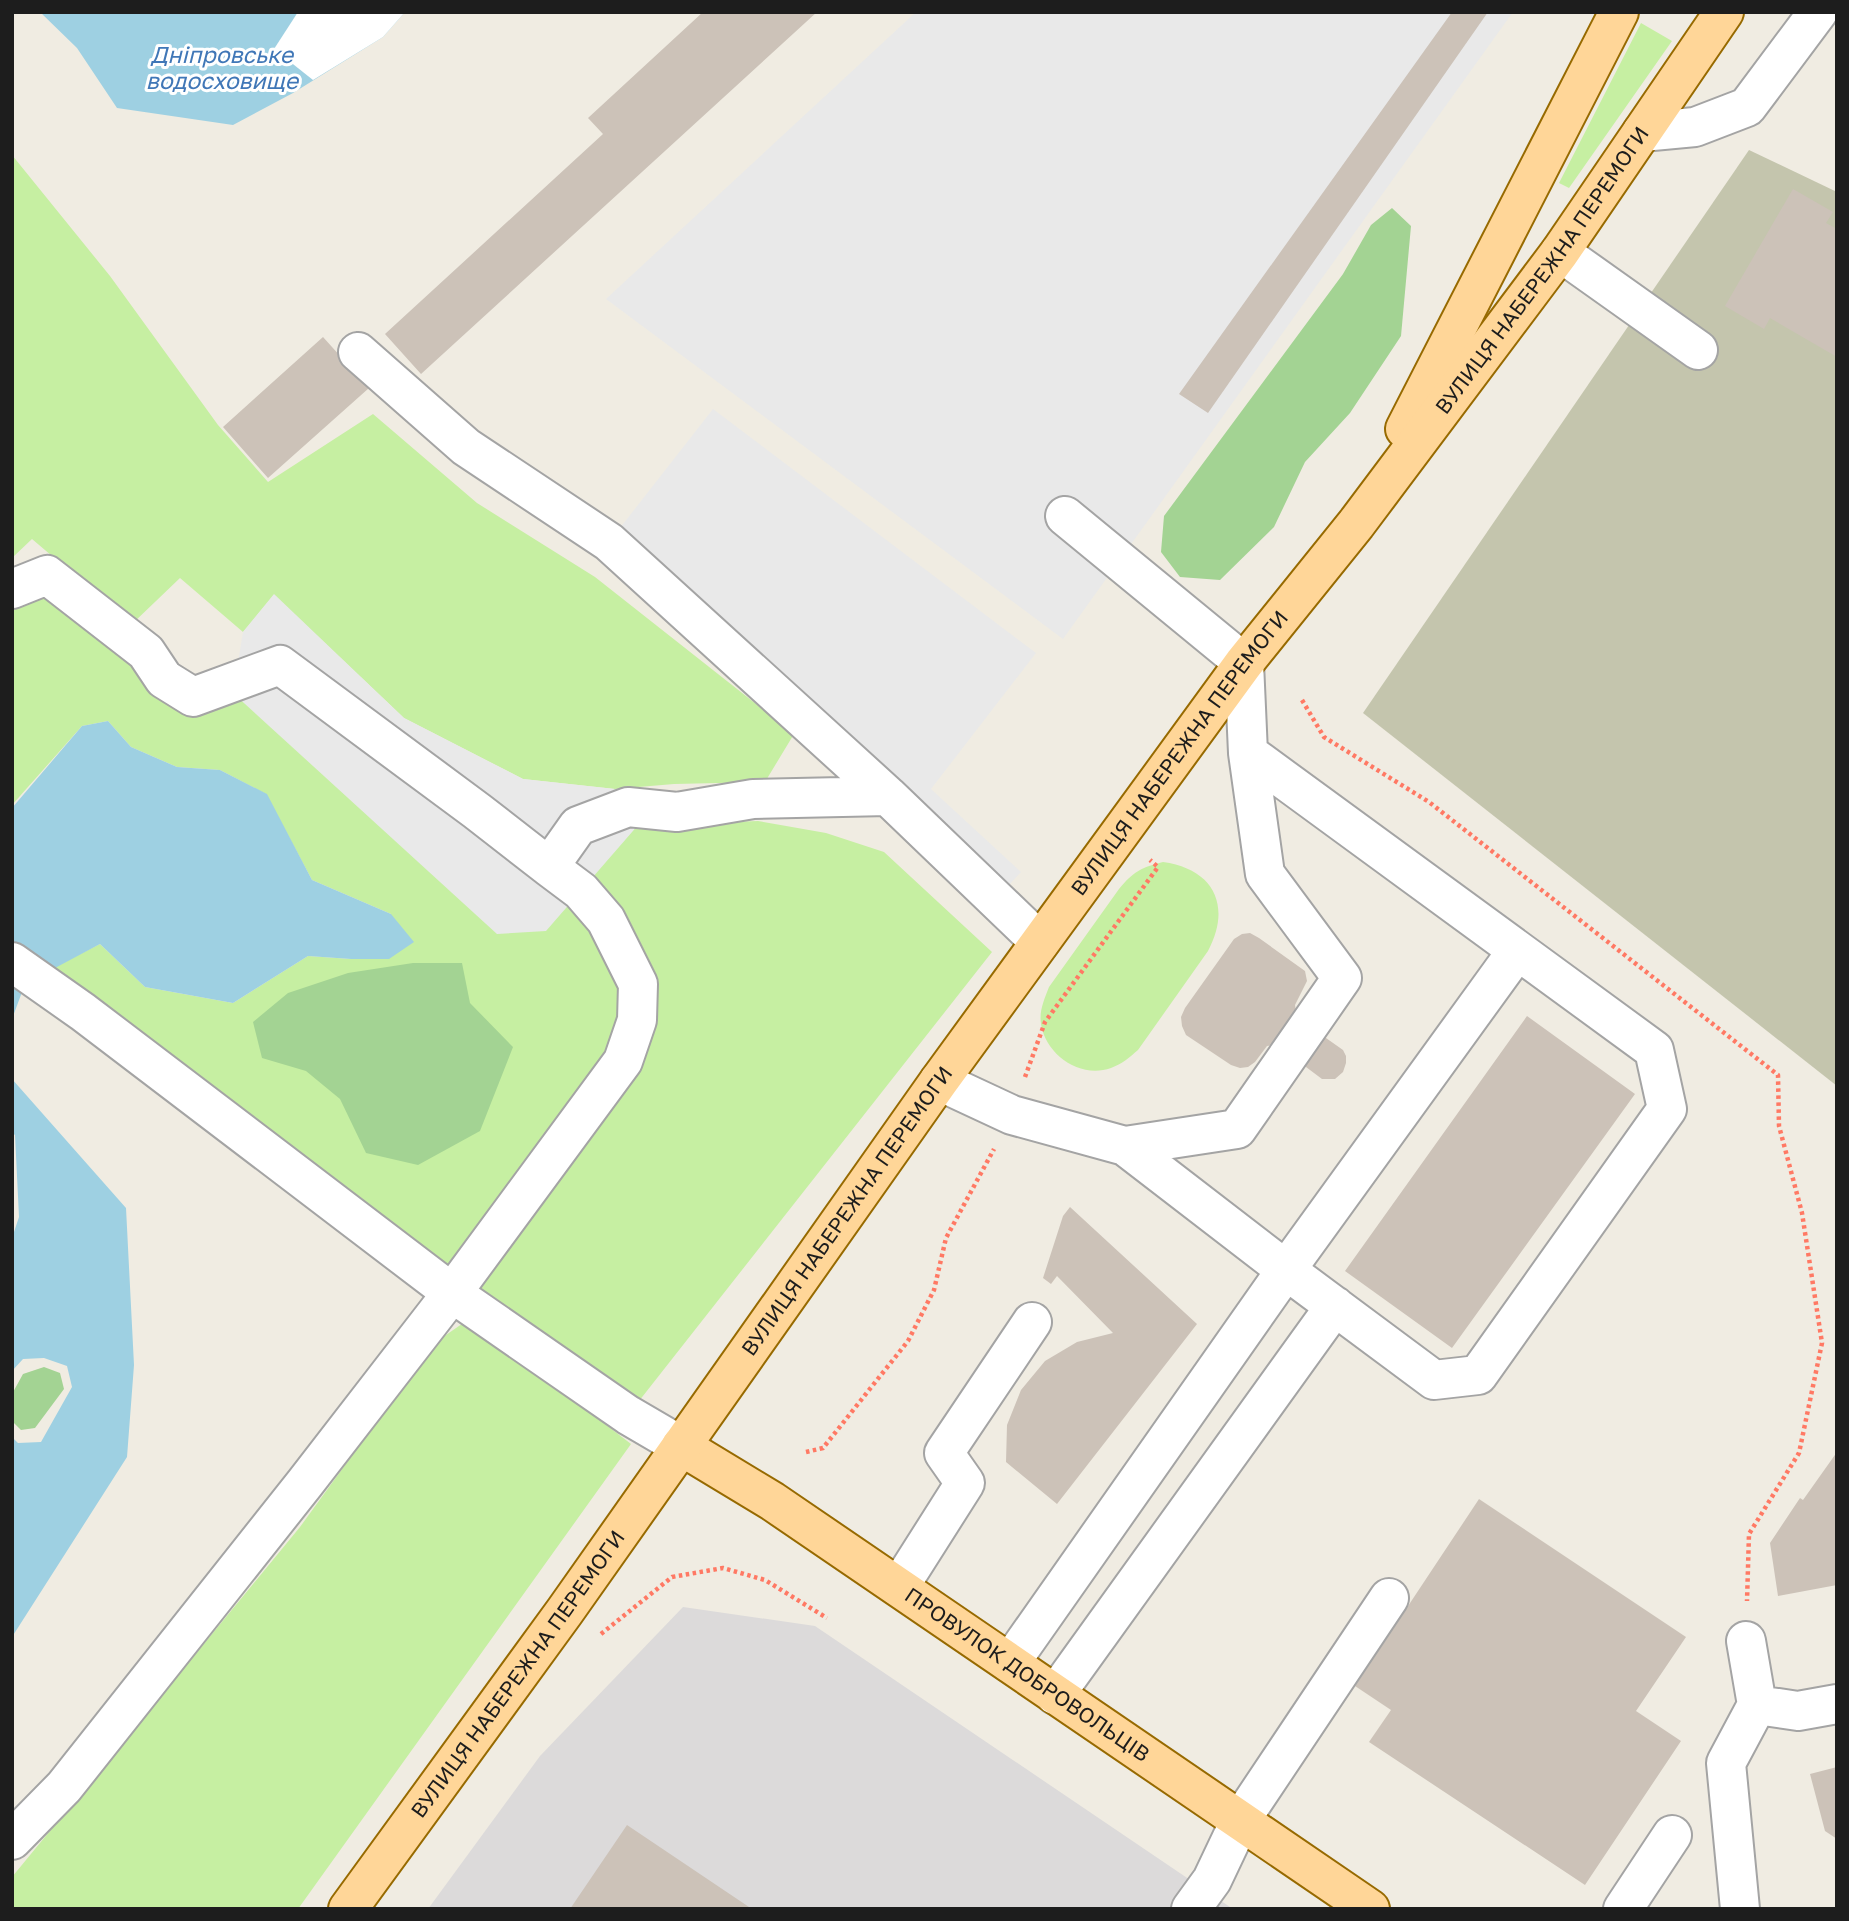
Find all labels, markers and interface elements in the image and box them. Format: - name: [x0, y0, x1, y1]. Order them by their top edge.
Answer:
- water label: Дніпровське водосховище: [146, 40, 300, 94]
- street label: ВУЛИЦЯ НАБЕРЕЖНА ПЕРЕМОГИ: [1429, 121, 1654, 419]
- street label: ВУЛИЦЯ НАБЕРЕЖНА ПЕРЕМОГИ: [1065, 605, 1293, 900]
- street label: ВУЛИЦЯ НАБЕРЕЖНА ПЕРЕМОГИ: [735, 1061, 957, 1360]
- street label: ВУЛИЦЯ НАБЕРЕЖНА ПЕРЕМОГИ: [405, 1525, 630, 1822]
- street label: ПРОВУЛОК ДОБРОВОЛЬЦІВ: [900, 1582, 1155, 1767]

